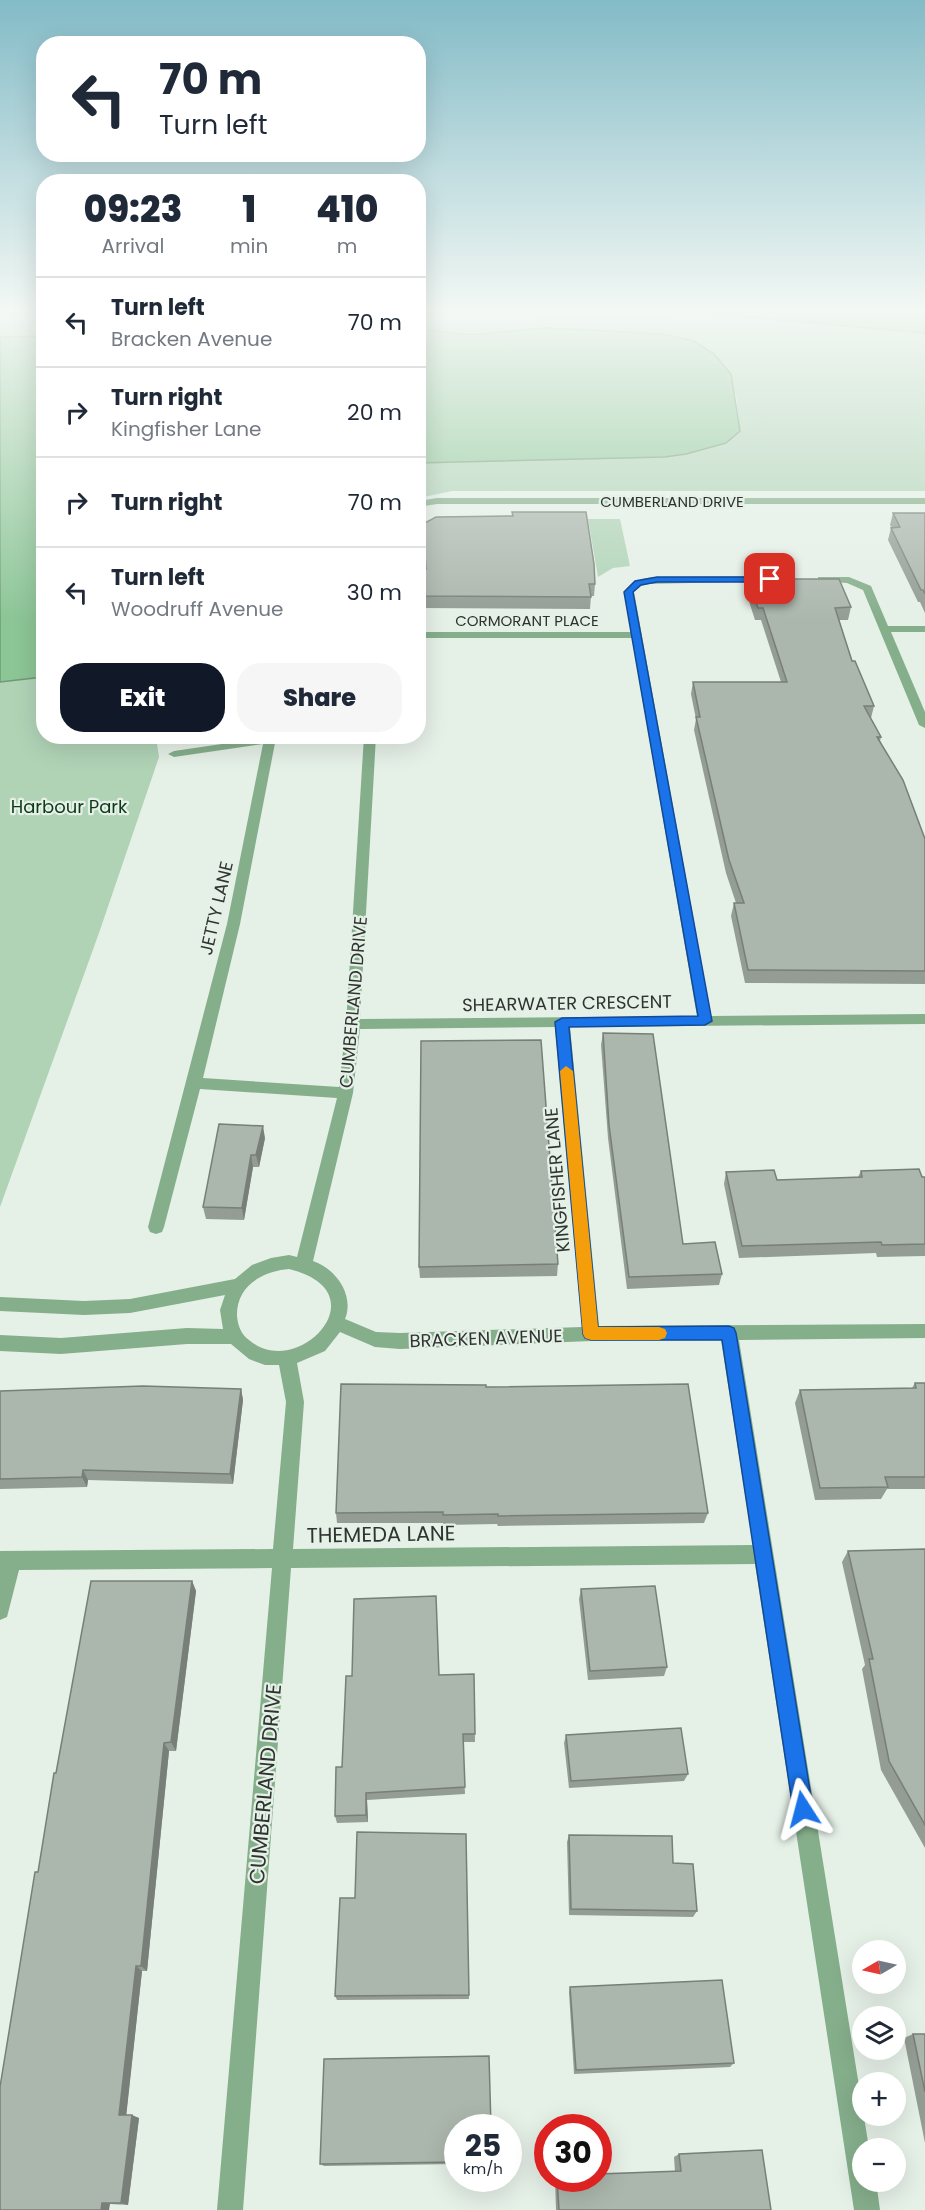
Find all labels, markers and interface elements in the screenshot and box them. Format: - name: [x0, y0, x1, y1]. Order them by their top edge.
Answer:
- text: 70 m: [159, 50, 262, 109]
- icon: left: [60, 60, 138, 138]
- text: Turn left: [159, 106, 268, 143]
- text: 09:23: [84, 184, 182, 235]
- text: 1: [242, 184, 256, 235]
- text: 410: [316, 184, 378, 235]
- text: Arrival: [102, 232, 164, 260]
- text: min: [230, 232, 268, 260]
- text: m: [337, 232, 357, 260]
- text: Turn left: [111, 292, 205, 323]
- icon: left: [60, 306, 93, 339]
- text: 70 m: [348, 307, 402, 338]
- text: Bracken Avenue: [111, 325, 272, 353]
- text: Turn right: [111, 382, 222, 413]
- icon: right: [60, 396, 93, 429]
- text: 20 m: [347, 397, 402, 428]
- text: Kingfisher Lane: [111, 415, 262, 443]
- icon: right: [60, 486, 93, 519]
- text: Turn right: [111, 487, 222, 518]
- text: 70 m: [348, 487, 402, 518]
- street label: CUMBERLAND DRIVE: [600, 491, 744, 512]
- pin: [744, 553, 795, 604]
- text: Turn left: [111, 562, 205, 593]
- icon: arrive: [753, 562, 786, 595]
- icon: left: [60, 576, 93, 609]
- text: 30 m: [347, 577, 402, 608]
- text: Woodruff Avenue: [111, 595, 284, 623]
- street label: CORMORANT PLACE: [455, 610, 599, 631]
- button: Exit: [60, 663, 225, 732]
- button: Share: [237, 663, 402, 732]
- park label: Harbour Park: [11, 794, 128, 819]
- street label: JETTY LANE: [193, 859, 239, 957]
- street label: CUMBERLAND DRIVE: [333, 915, 373, 1089]
- street label: SHEARWATER CRESCENT: [462, 989, 672, 1017]
- street label: KINGFISHER LANE: [538, 1107, 576, 1253]
- street label: BRACKEN AVENUE: [409, 1323, 563, 1353]
- street label: THEMEDA LANE: [306, 1518, 456, 1550]
- street label: CUMBERLAND DRIVE: [242, 1683, 288, 1885]
- position arrow: [771, 1777, 835, 1841]
- north arrow: [852, 1940, 906, 1994]
- map controls: [852, 1940, 906, 2192]
- button: layers: [852, 2006, 906, 2060]
- button: +: [852, 2072, 906, 2126]
- speed limit sign: 30: [534, 2114, 612, 2192]
- text: 25: [465, 2124, 501, 2167]
- button: −: [852, 2138, 906, 2192]
- text: km/h: [463, 2158, 503, 2179]

